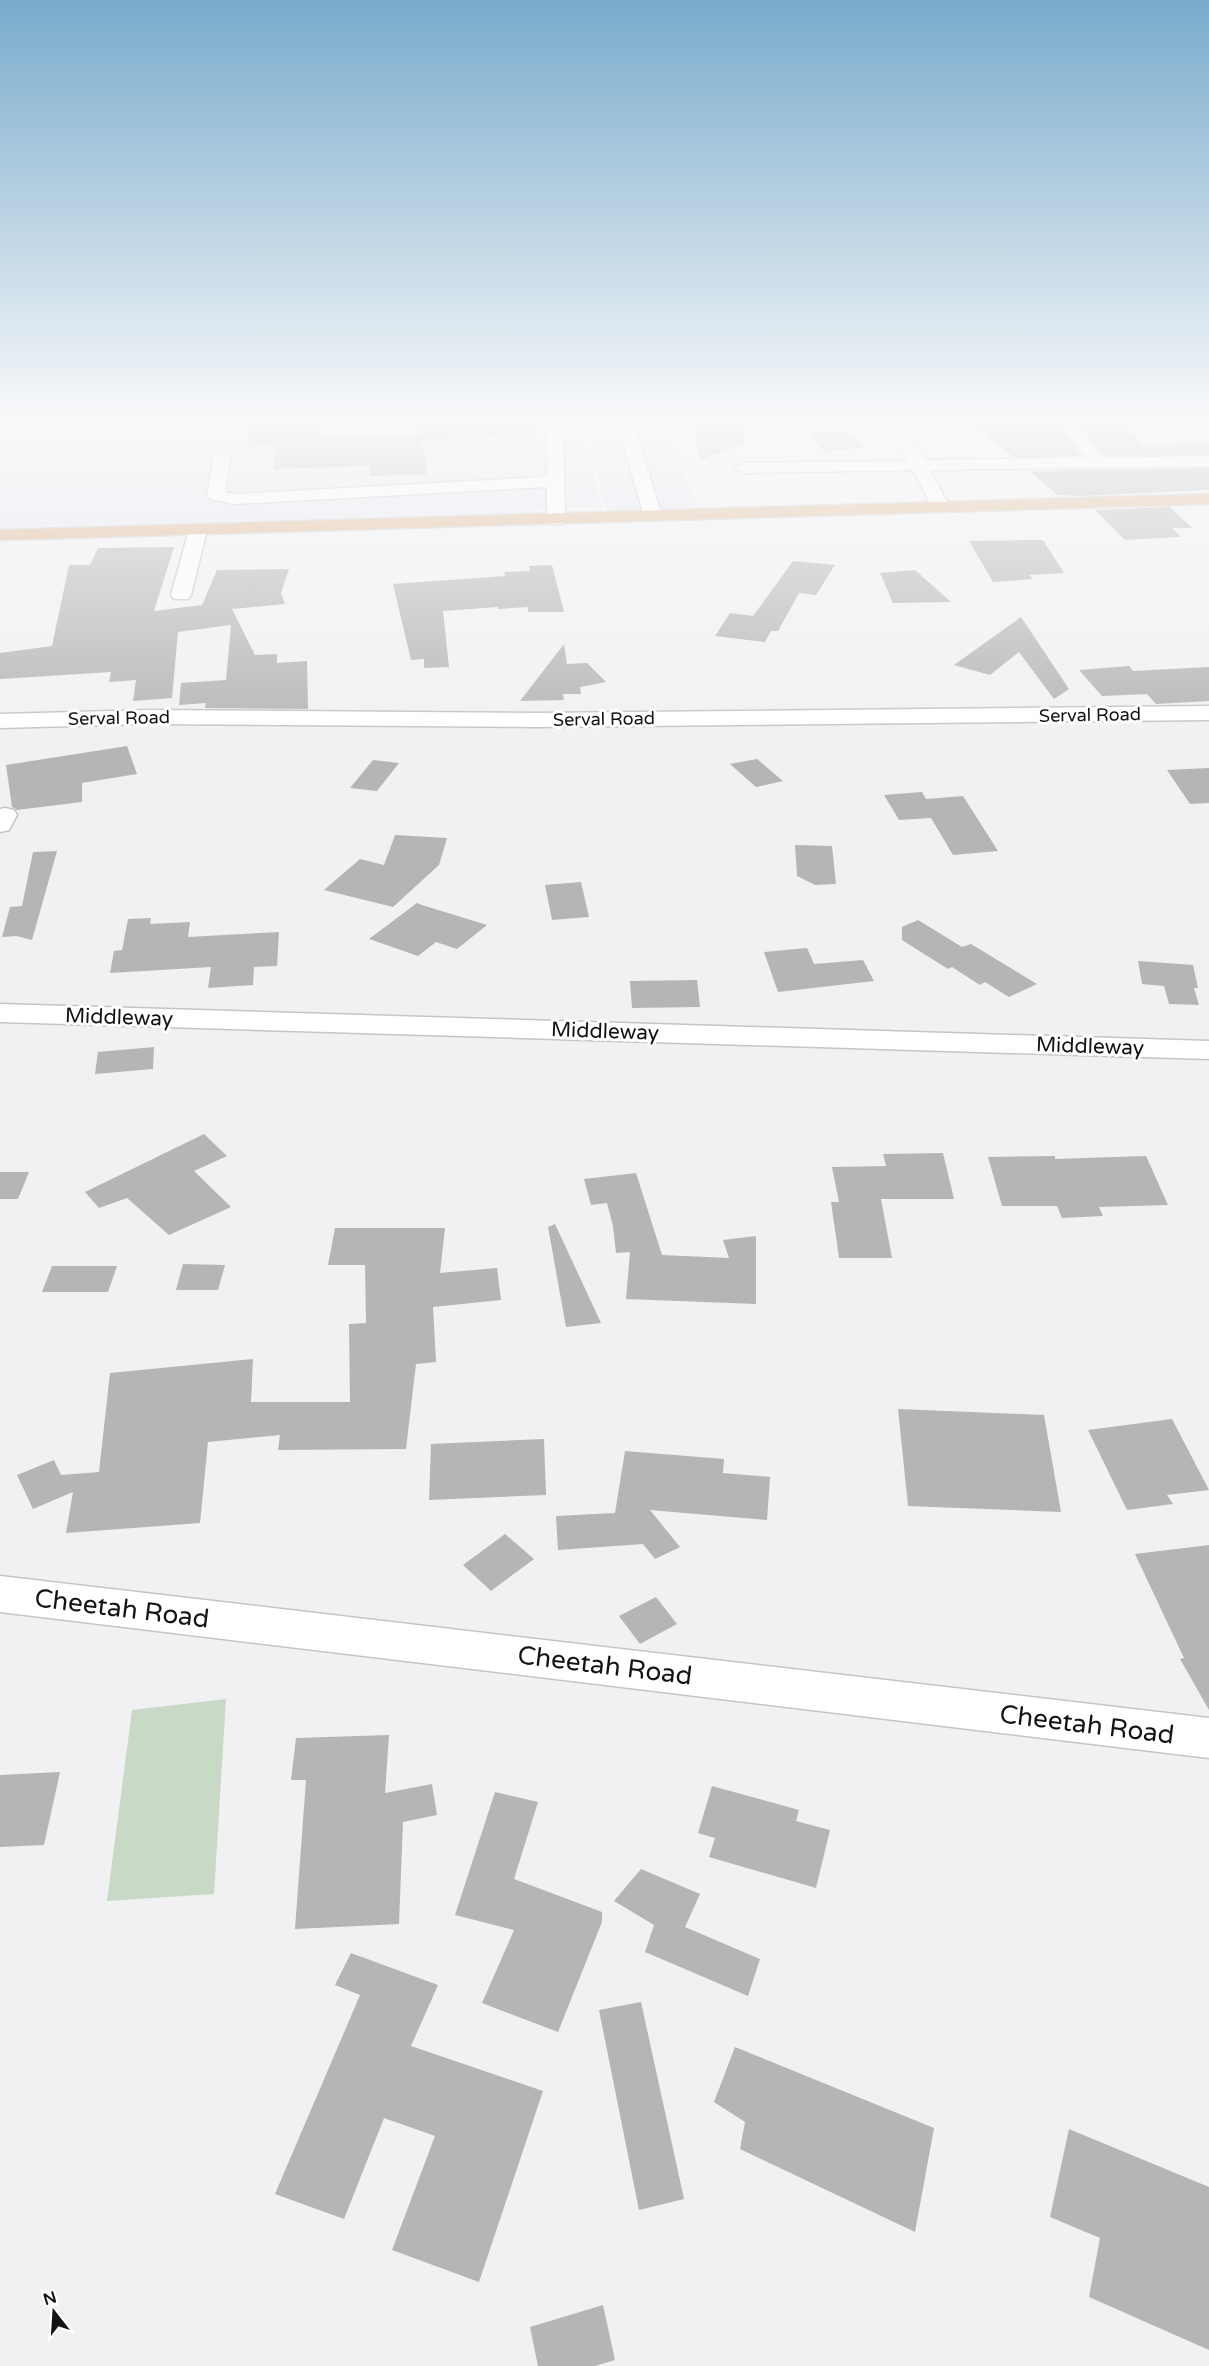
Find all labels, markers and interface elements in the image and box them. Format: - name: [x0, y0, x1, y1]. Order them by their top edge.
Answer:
- street label: Serval Road: [1039, 703, 1141, 727]
- street label: Serval Road: [68, 706, 170, 730]
- street label: Serval Road: [553, 707, 655, 731]
- street label: Middleway: [64, 1003, 173, 1032]
- street label: Middleway: [550, 1017, 659, 1046]
- street label: Middleway: [1035, 1032, 1144, 1061]
- street label: Cheetah Road: [33, 1582, 211, 1635]
- street label: Cheetah Road: [516, 1639, 694, 1692]
- street label: Cheetah Road: [998, 1698, 1176, 1751]
- north arrow: [24, 2282, 84, 2342]
- text: N: [41, 2287, 59, 2310]

